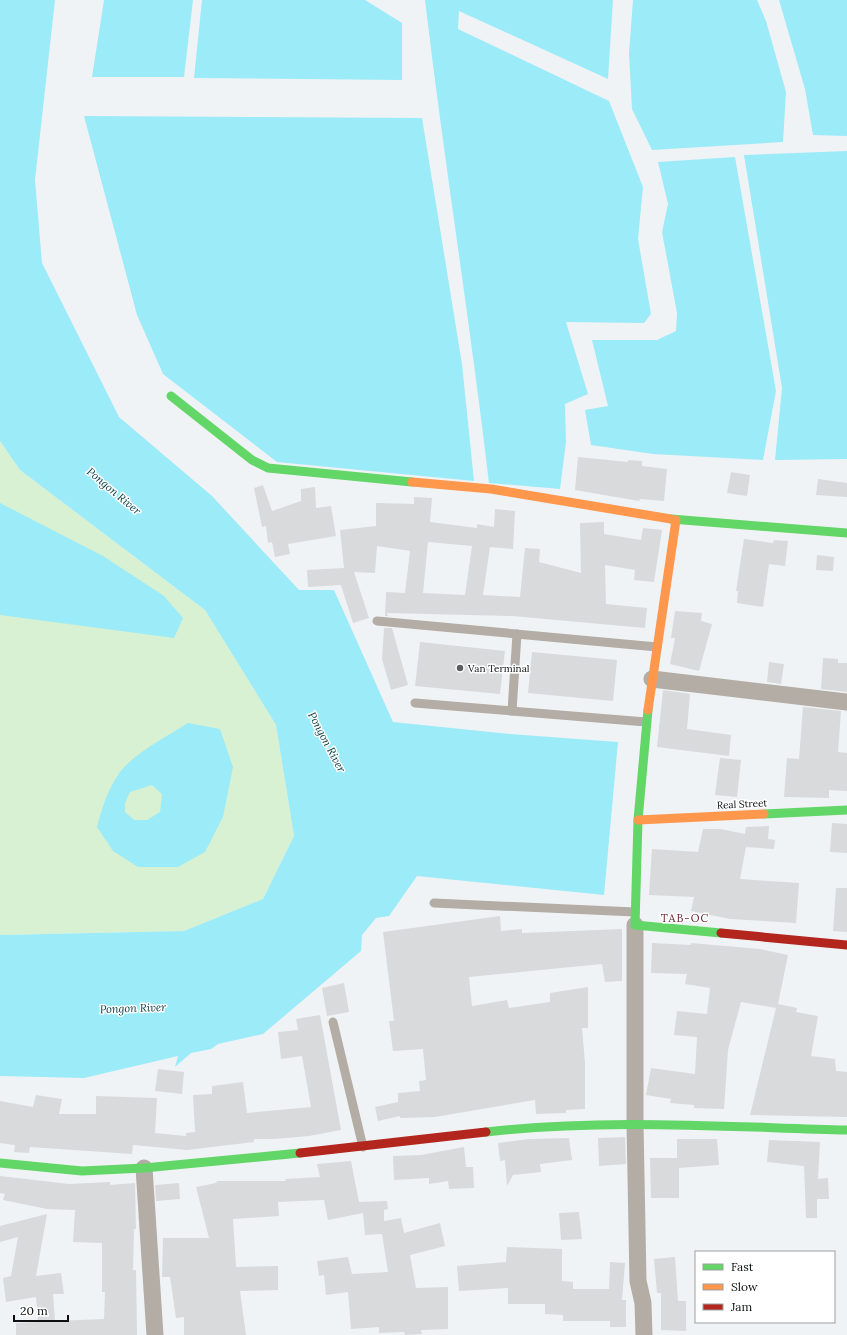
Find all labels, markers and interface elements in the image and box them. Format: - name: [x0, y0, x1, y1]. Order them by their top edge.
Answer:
- water label: Pongon River: [84, 464, 145, 518]
- place label: Van Terminal: [467, 662, 530, 675]
- marker: Van Terminal: [455, 663, 465, 673]
- water label: Pongon River: [305, 709, 349, 776]
- street label: Real Street: [716, 796, 768, 812]
- district label: TAB-OC: [661, 911, 709, 925]
- water label: Pongon River: [100, 1000, 167, 1016]
- legend: [695, 1251, 835, 1323]
- text: Fast: [731, 1259, 754, 1274]
- text: Slow: [731, 1279, 758, 1294]
- scale bar: [14, 1297, 68, 1323]
- text: Jam: [730, 1299, 752, 1314]
- text: 20 m: [20, 1303, 48, 1318]

